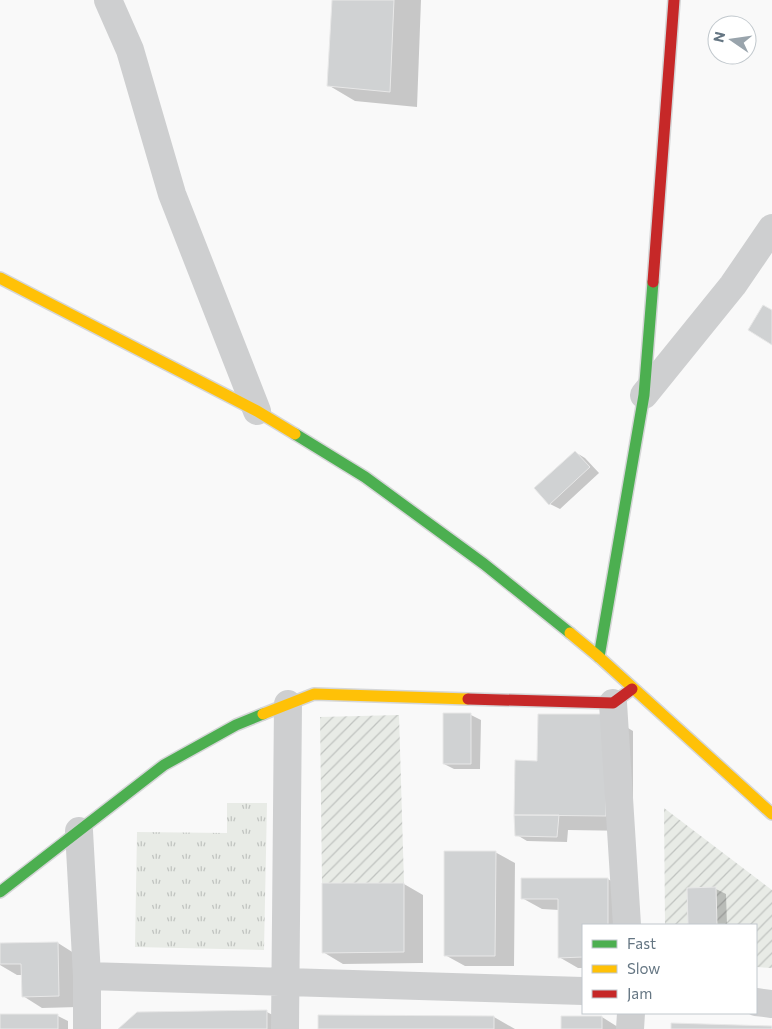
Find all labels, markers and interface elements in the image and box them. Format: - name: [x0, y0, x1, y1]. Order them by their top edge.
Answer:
- north arrow: [707, 15, 757, 65]
- text: N: [709, 30, 728, 44]
- legend: [582, 924, 757, 1014]
- text: Fast: [627, 934, 656, 952]
- text: Slow: [627, 959, 660, 977]
- text: Jam: [627, 984, 652, 1002]

